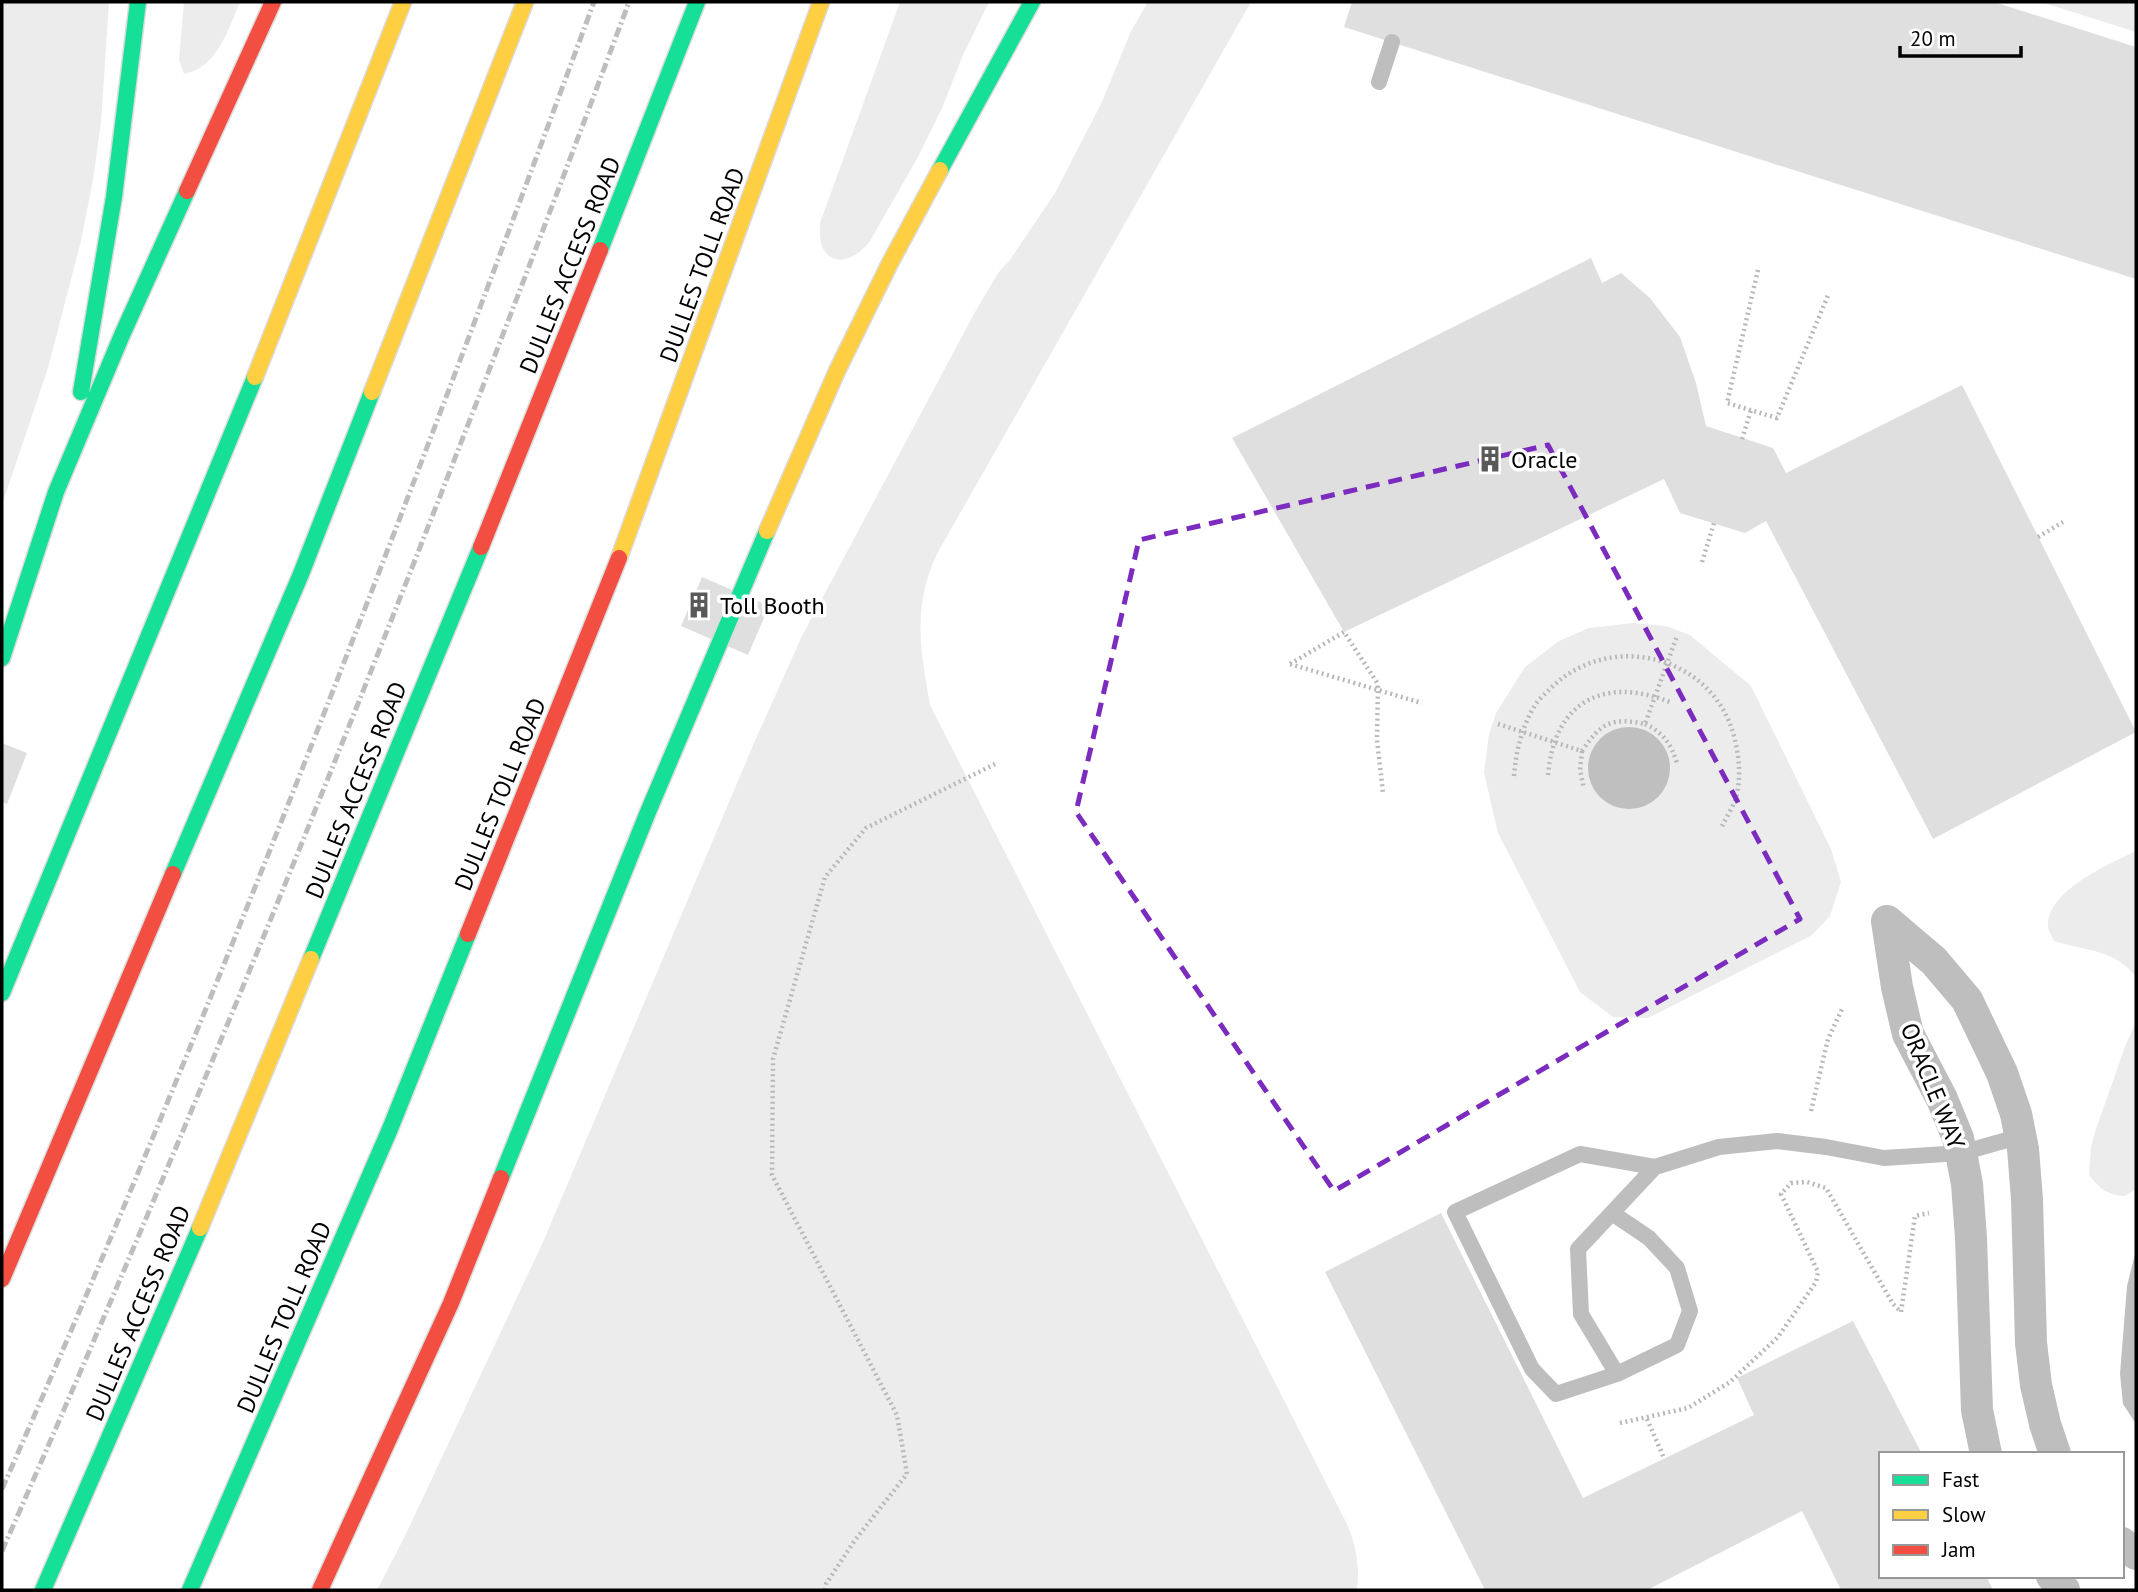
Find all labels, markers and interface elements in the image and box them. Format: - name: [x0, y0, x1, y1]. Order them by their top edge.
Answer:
- scale bar: [1900, 14, 2021, 58]
- text: 20 m: [1910, 25, 1956, 52]
- street label: DULLES ACCESS ROAD: [512, 152, 628, 378]
- street label: DULLES TOLL ROAD: [652, 163, 752, 367]
- building icon: Oracle: [1475, 444, 1505, 474]
- place label: Oracle: [1511, 444, 1578, 475]
- building icon: Toll Booth: [684, 590, 714, 620]
- place label: Toll Booth: [720, 590, 825, 621]
- street label: DULLES ACCESS ROAD: [298, 677, 414, 903]
- street label: DULLES TOLL ROAD: [447, 693, 553, 895]
- street label: ORACLE WAY: [1894, 1018, 1973, 1154]
- street label: DULLES ACCESS ROAD: [79, 1201, 197, 1425]
- street label: DULLES TOLL ROAD: [230, 1217, 338, 1417]
- legend: [1879, 1452, 2124, 1578]
- text: Fast: [1942, 1466, 1979, 1493]
- text: Slow: [1942, 1501, 1986, 1528]
- text: Jam: [1941, 1536, 1976, 1563]

